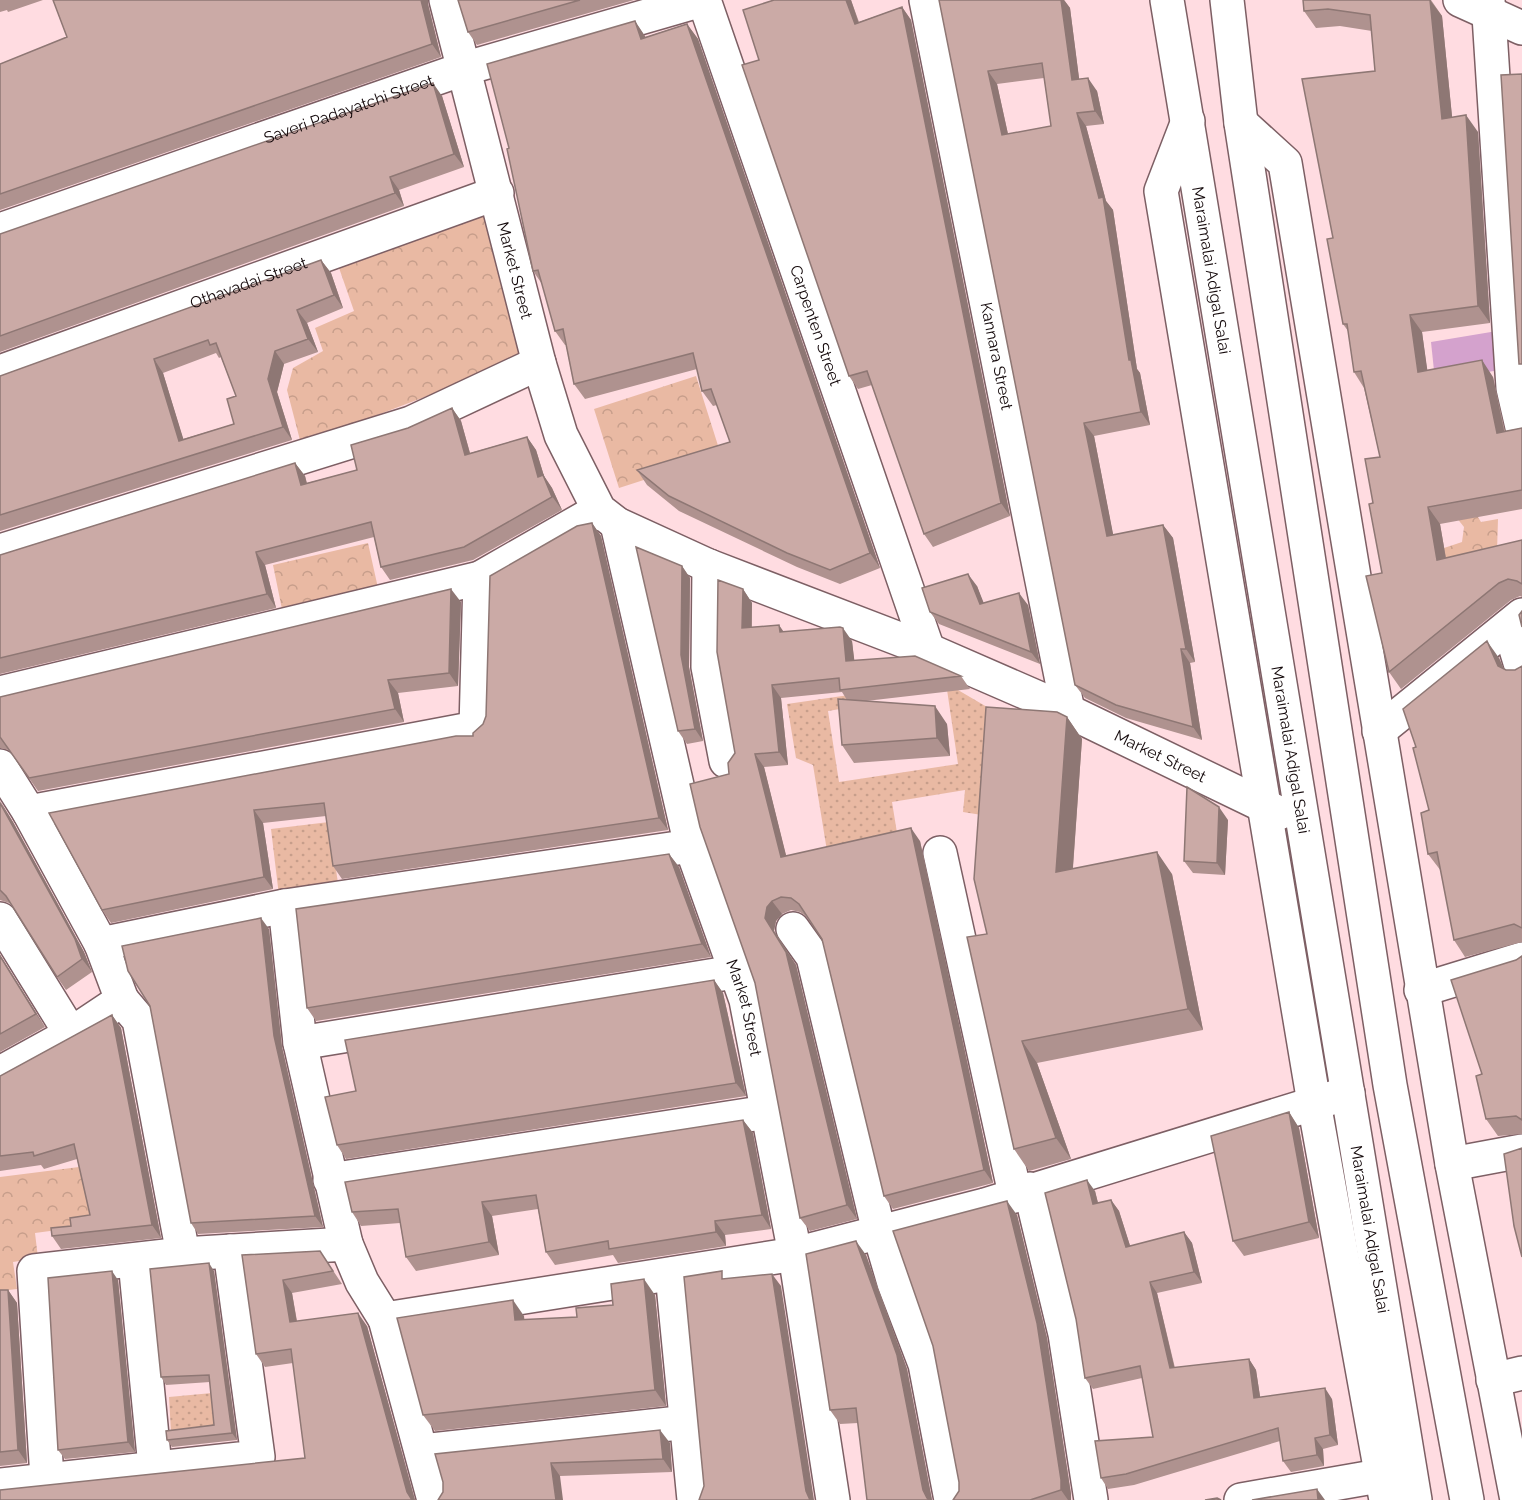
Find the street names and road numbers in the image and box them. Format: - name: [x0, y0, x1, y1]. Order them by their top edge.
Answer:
- street label: Saveri Padayatchi Street: [261, 71, 437, 148]
- street label: Maraimalai Adigal Salai: [1188, 185, 1234, 356]
- street label: Market Street: [493, 220, 536, 322]
- street label: Othavadai Street: [187, 253, 310, 313]
- street label: Carpenten Street: [786, 263, 845, 389]
- street label: Kannara Street: [977, 301, 1017, 412]
- street label: Maraimalai Adigal Salai: [1267, 665, 1314, 835]
- street label: Market Street: [1111, 726, 1210, 787]
- street label: Market Street: [722, 957, 766, 1058]
- street label: Maraimalai Adigal Salai: [1347, 1144, 1393, 1315]

